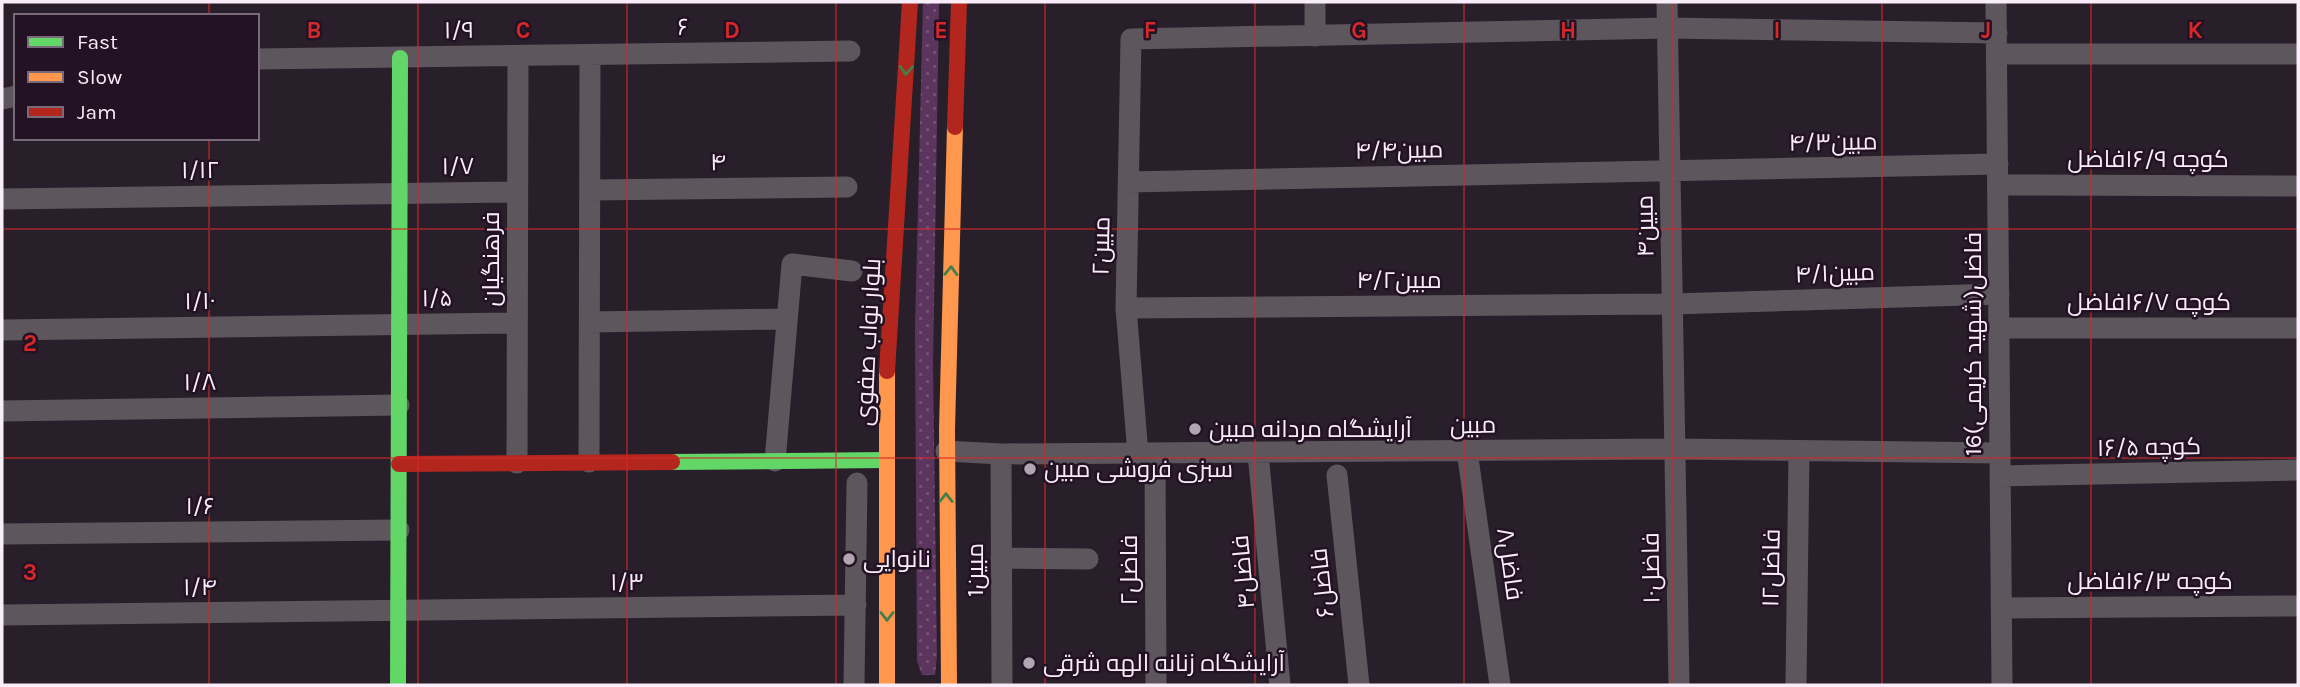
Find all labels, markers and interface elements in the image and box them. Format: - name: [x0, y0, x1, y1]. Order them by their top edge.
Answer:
- street label: ۶: [677, 13, 689, 41]
- legend: [14, 14, 259, 140]
- street label: ۱/۹: [444, 16, 474, 44]
- text: B: [307, 17, 321, 44]
- text: C: [516, 17, 530, 44]
- text: D: [724, 17, 740, 44]
- text: E: [934, 17, 948, 44]
- text: F: [1144, 17, 1156, 44]
- text: G: [1351, 17, 1367, 44]
- text: H: [1560, 17, 1576, 44]
- text: I: [1773, 17, 1781, 44]
- text: J: [1981, 17, 1991, 44]
- text: K: [2187, 17, 2203, 44]
- text: Fast: [77, 30, 118, 54]
- text: Slow: [77, 65, 122, 89]
- one-way arrow: [899, 65, 914, 76]
- text: Jam: [77, 100, 117, 124]
- street label: ۴/۳مبین: [1788, 127, 1878, 157]
- street label: ۴/۴مبین: [1354, 135, 1444, 165]
- street label: کوچه ۱۶/۹فاضل: [2067, 145, 2229, 175]
- street label: ۴: [710, 148, 726, 176]
- street label: ۱/۷: [441, 152, 475, 180]
- street label: ۱/۱۲: [181, 156, 219, 184]
- street label: ۴مبین: [1630, 195, 1660, 257]
- street label: فرهنگیان: [477, 211, 505, 307]
- street label: ۲مبین: [1086, 216, 1116, 276]
- street label: 16فاضل(شهید کریمی): [1959, 232, 1987, 456]
- street label: بلوار نواب صفوی: [850, 257, 886, 427]
- street label: ۴/۱مبین: [1795, 258, 1875, 288]
- one-way arrow: [944, 265, 959, 276]
- street label: ۴/۲مبین: [1356, 266, 1442, 294]
- street label: ۱/۵: [421, 284, 453, 312]
- street label: ۱/۱۰: [184, 287, 216, 315]
- street label: کوچه ۱۶/۷فاضل: [2067, 288, 2231, 318]
- text: 2: [23, 330, 37, 357]
- street label: ۱/۸: [183, 368, 217, 396]
- street label: مبین: [1450, 411, 1496, 439]
- place label: آرایشگاه مردانه مبین: [1209, 415, 1413, 443]
- marker: آرایشگاه مردانه مبین: [1187, 421, 1203, 437]
- street label: کوچه ۱۶/۵: [2097, 432, 2201, 464]
- place label: سبزی فروشی مبین: [1044, 455, 1233, 483]
- marker: سبزی فروشی مبین: [1022, 461, 1038, 477]
- street label: ۱/۶: [185, 492, 215, 520]
- one-way arrow: [938, 492, 954, 503]
- street label: ۸فاضل: [1491, 526, 1529, 602]
- street label: ۱۲فاضل: [1756, 529, 1786, 607]
- street label: ۱۰فاضل: [1636, 532, 1666, 604]
- street label: ۴فاضل: [1226, 534, 1260, 610]
- street label: ۲فاضل: [1115, 535, 1143, 605]
- street label: 1مبین: [961, 543, 989, 597]
- place label: نانوایی: [863, 545, 931, 573]
- street label: ۶فاضل: [1304, 547, 1340, 619]
- marker: نانوایی: [841, 551, 857, 567]
- text: 3: [23, 559, 37, 586]
- street label: کوچه ۱۶/۳فاضل: [2067, 567, 2233, 597]
- street label: ۱/۳: [610, 568, 644, 596]
- street label: ۱/۴: [183, 573, 217, 601]
- one-way arrow: [879, 611, 895, 622]
- place label: آرایشگاه زنانه الهه شرقی: [1043, 649, 1285, 677]
- marker: آرایشگاه زنانه الهه شرقی: [1021, 655, 1037, 671]

